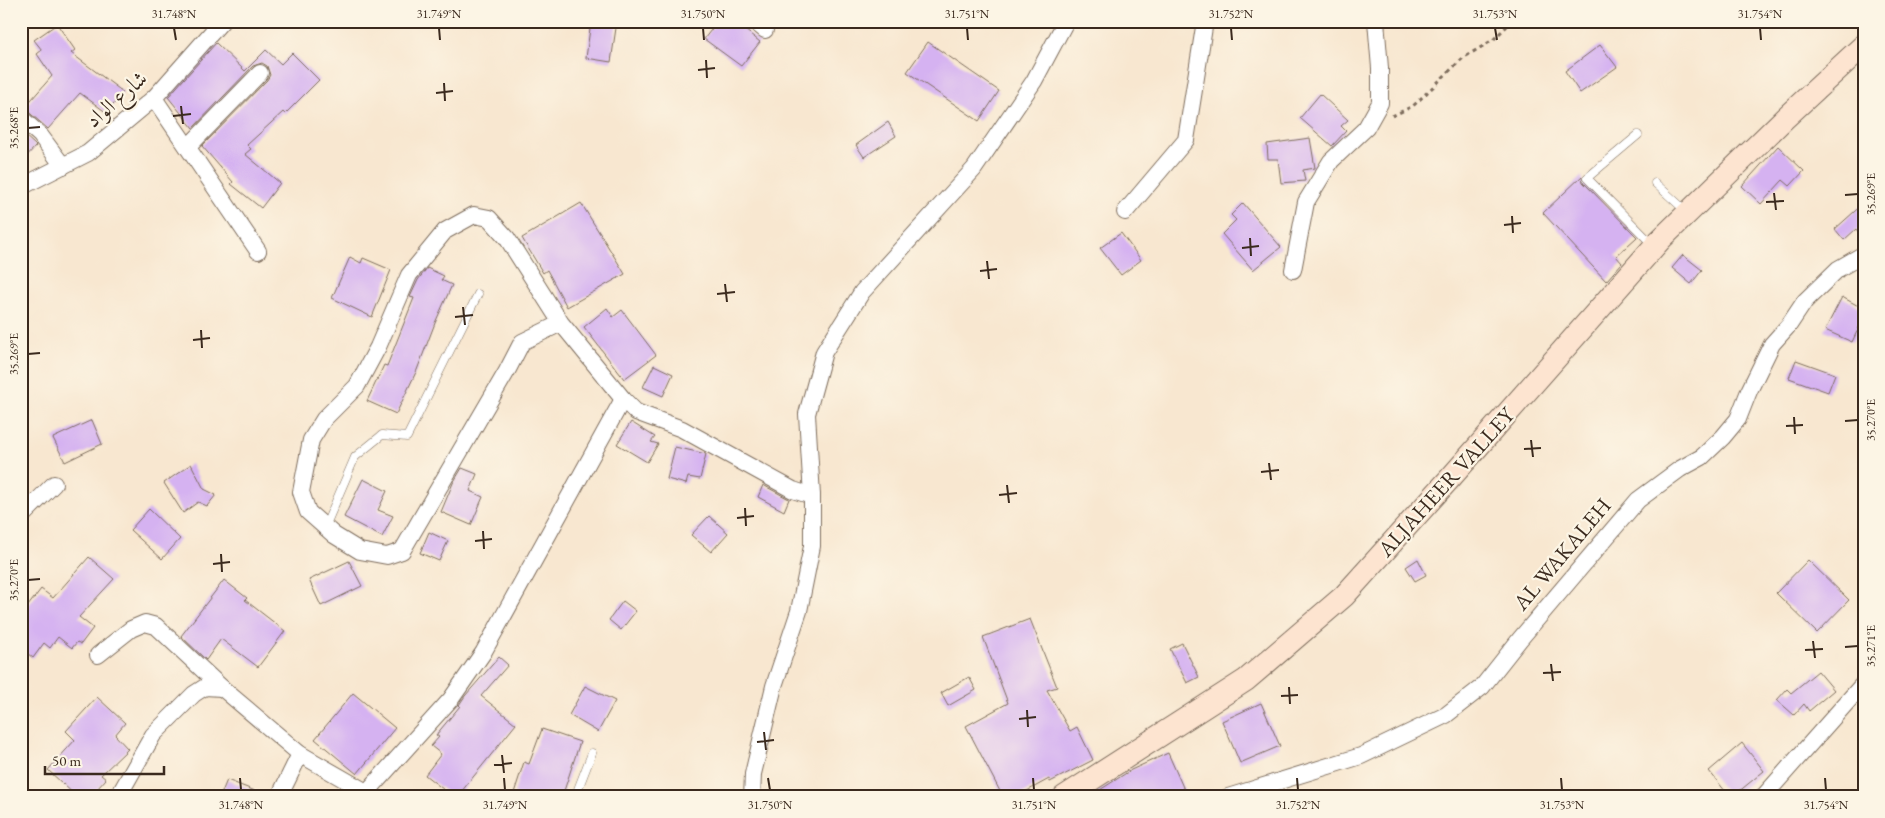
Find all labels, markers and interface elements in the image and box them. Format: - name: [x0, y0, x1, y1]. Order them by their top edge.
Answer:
- text: 31.748°N: [152, 6, 197, 22]
- text: 31.749°N: [417, 6, 462, 22]
- text: 31.750°N: [681, 6, 726, 22]
- text: 31.751°N: [945, 6, 990, 22]
- text: 31.752°N: [1209, 6, 1254, 22]
- text: 31.753°N: [1473, 6, 1518, 22]
- text: 31.754°N: [1738, 6, 1783, 22]
- street label: شارع الواد: [79, 64, 156, 137]
- text: 35.268°E: [6, 107, 22, 149]
- text: 35.269°E: [1863, 173, 1879, 215]
- text: 35.269°E: [6, 333, 22, 375]
- text: 35.270°E: [1863, 399, 1879, 441]
- street label: ALJAHEER VALLEY: [1370, 400, 1522, 564]
- street label: AL WAKALEH: [1506, 492, 1618, 617]
- text: 35.270°E: [6, 559, 22, 601]
- text: 35.271°E: [1863, 625, 1879, 667]
- scale bar: [45, 743, 164, 775]
- text: 50 m: [52, 751, 81, 770]
- text: 31.748°N: [219, 797, 264, 813]
- text: 31.749°N: [483, 797, 528, 813]
- text: 31.750°N: [748, 797, 793, 813]
- text: 31.751°N: [1012, 797, 1057, 813]
- text: 31.752°N: [1276, 797, 1321, 813]
- text: 31.753°N: [1540, 797, 1585, 813]
- text: 31.754°N: [1804, 797, 1849, 813]

